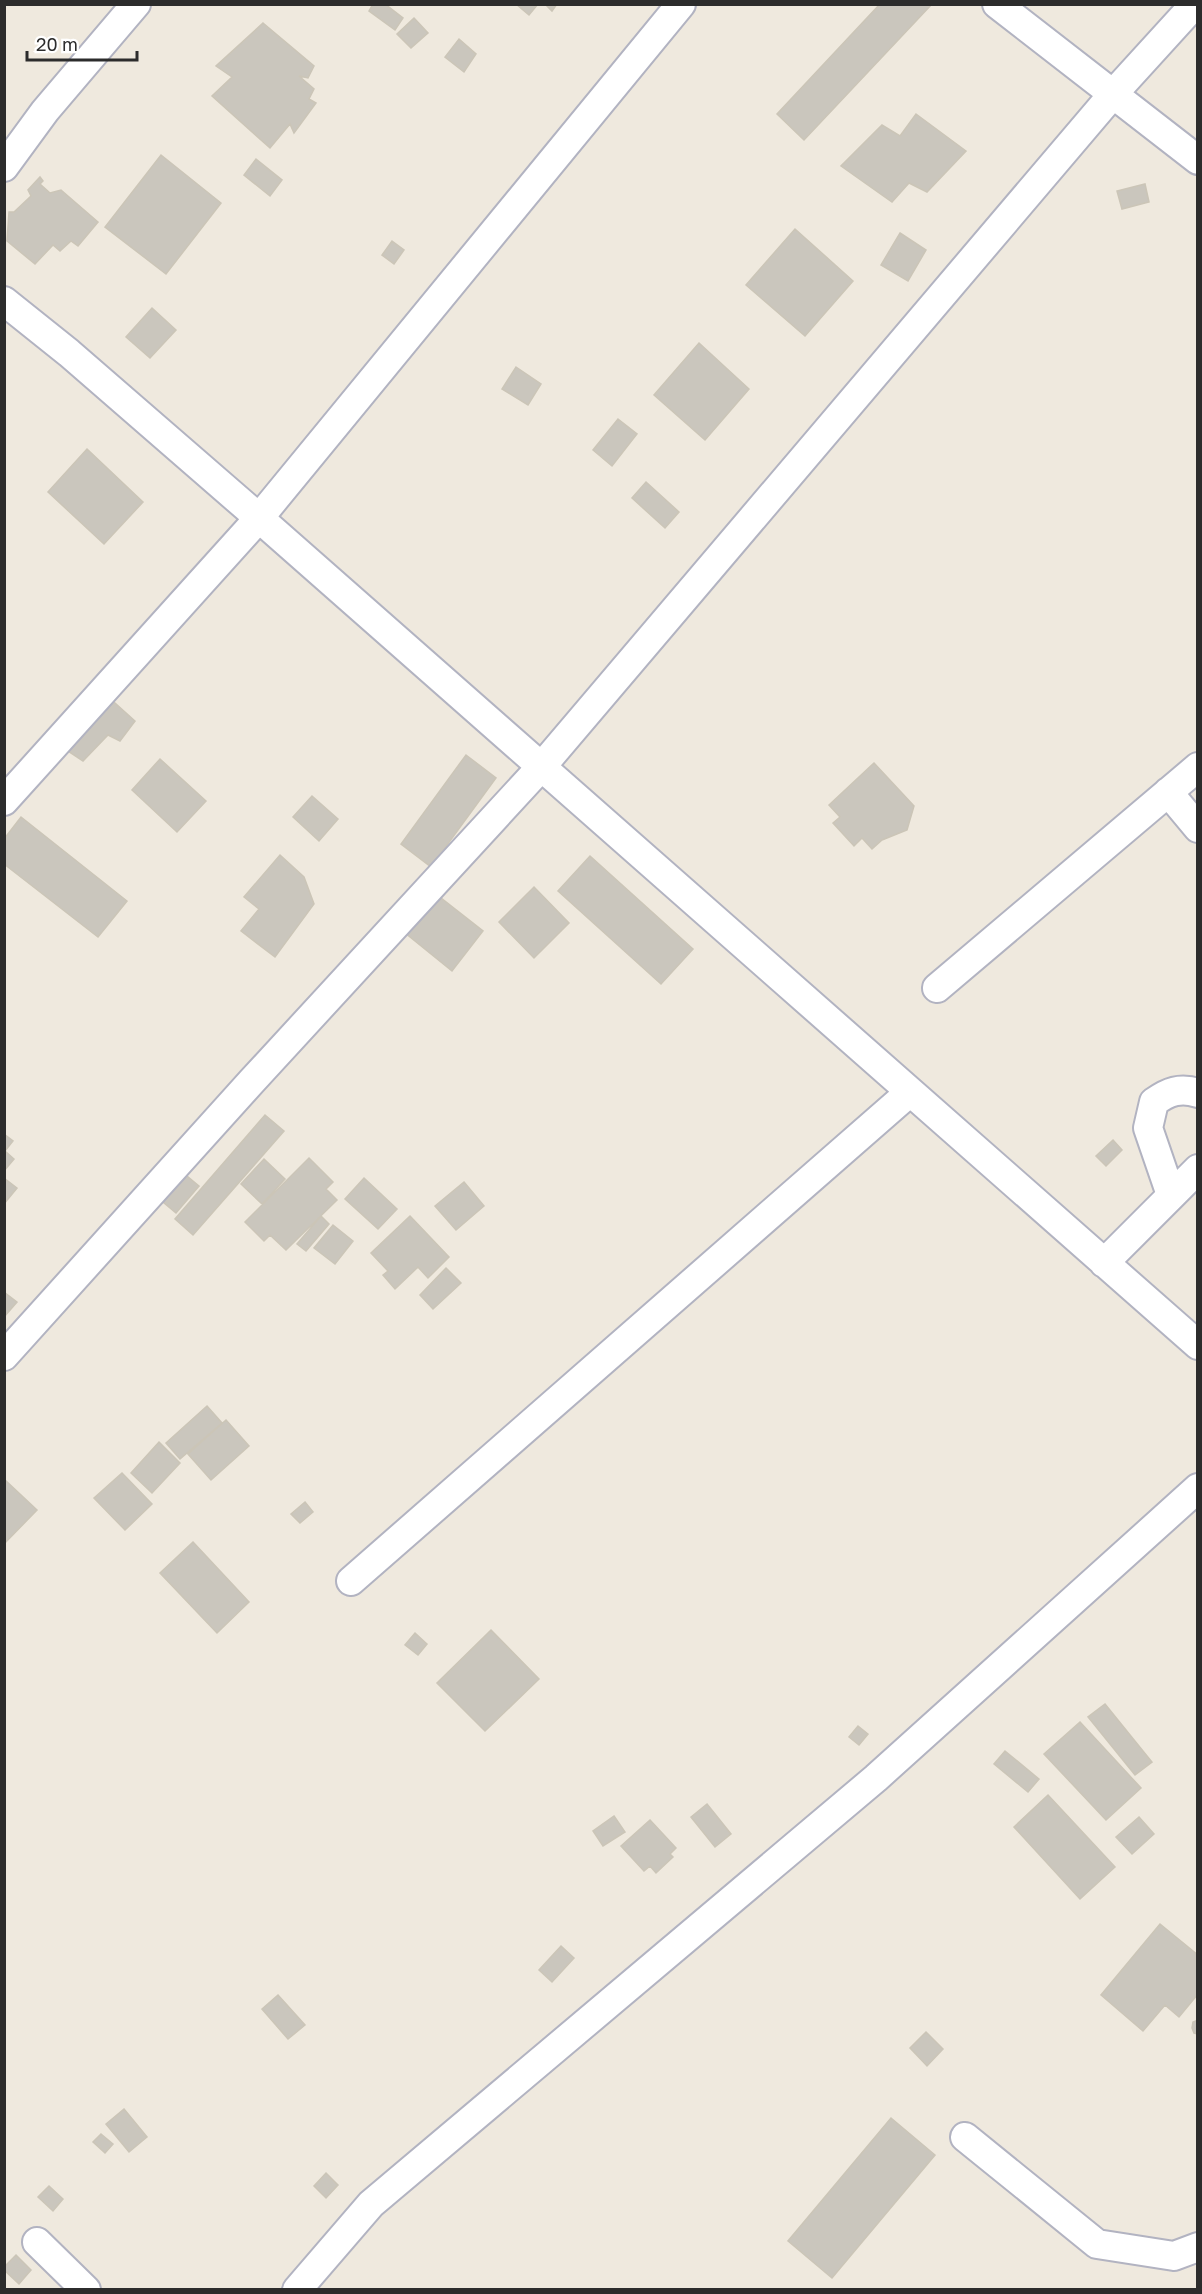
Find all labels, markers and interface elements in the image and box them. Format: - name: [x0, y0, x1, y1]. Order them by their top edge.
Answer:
- scale bar: [27, 24, 136, 62]
- text: 20 m: [36, 33, 78, 55]

